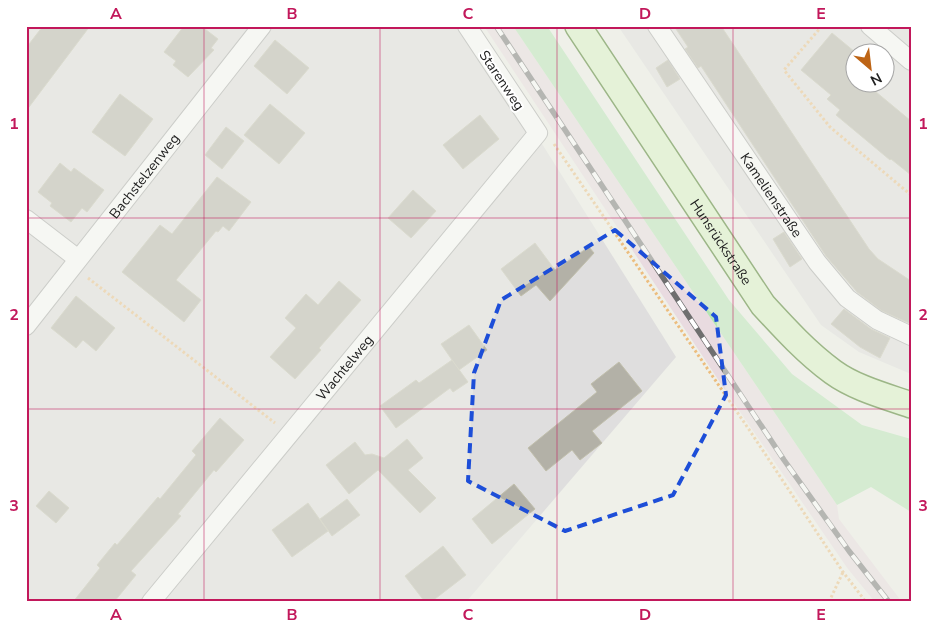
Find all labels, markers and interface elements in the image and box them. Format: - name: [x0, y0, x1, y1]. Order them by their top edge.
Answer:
- text: A: [110, 3, 122, 25]
- text: B: [286, 3, 298, 25]
- text: C: [463, 3, 474, 25]
- text: D: [639, 3, 651, 25]
- text: E: [816, 3, 826, 25]
- north arrow: [844, 42, 894, 92]
- street label: Starenweg: [475, 47, 529, 114]
- text: N: [867, 68, 885, 90]
- text: 1: [9, 113, 19, 135]
- text: 1: [918, 113, 928, 135]
- street label: Bachstelzenweg: [105, 130, 184, 223]
- street label: Kamelienstraße: [736, 149, 807, 241]
- street label: Hunsrückstraße: [685, 195, 756, 289]
- text: 2: [9, 304, 19, 326]
- text: 2: [918, 304, 928, 326]
- street label: Wachtelweg: [312, 331, 378, 405]
- text: 3: [9, 495, 19, 517]
- text: 3: [918, 495, 928, 517]
- text: A: [110, 604, 122, 626]
- text: B: [286, 604, 298, 626]
- text: C: [463, 604, 474, 626]
- text: D: [639, 604, 651, 626]
- text: E: [816, 604, 826, 626]

